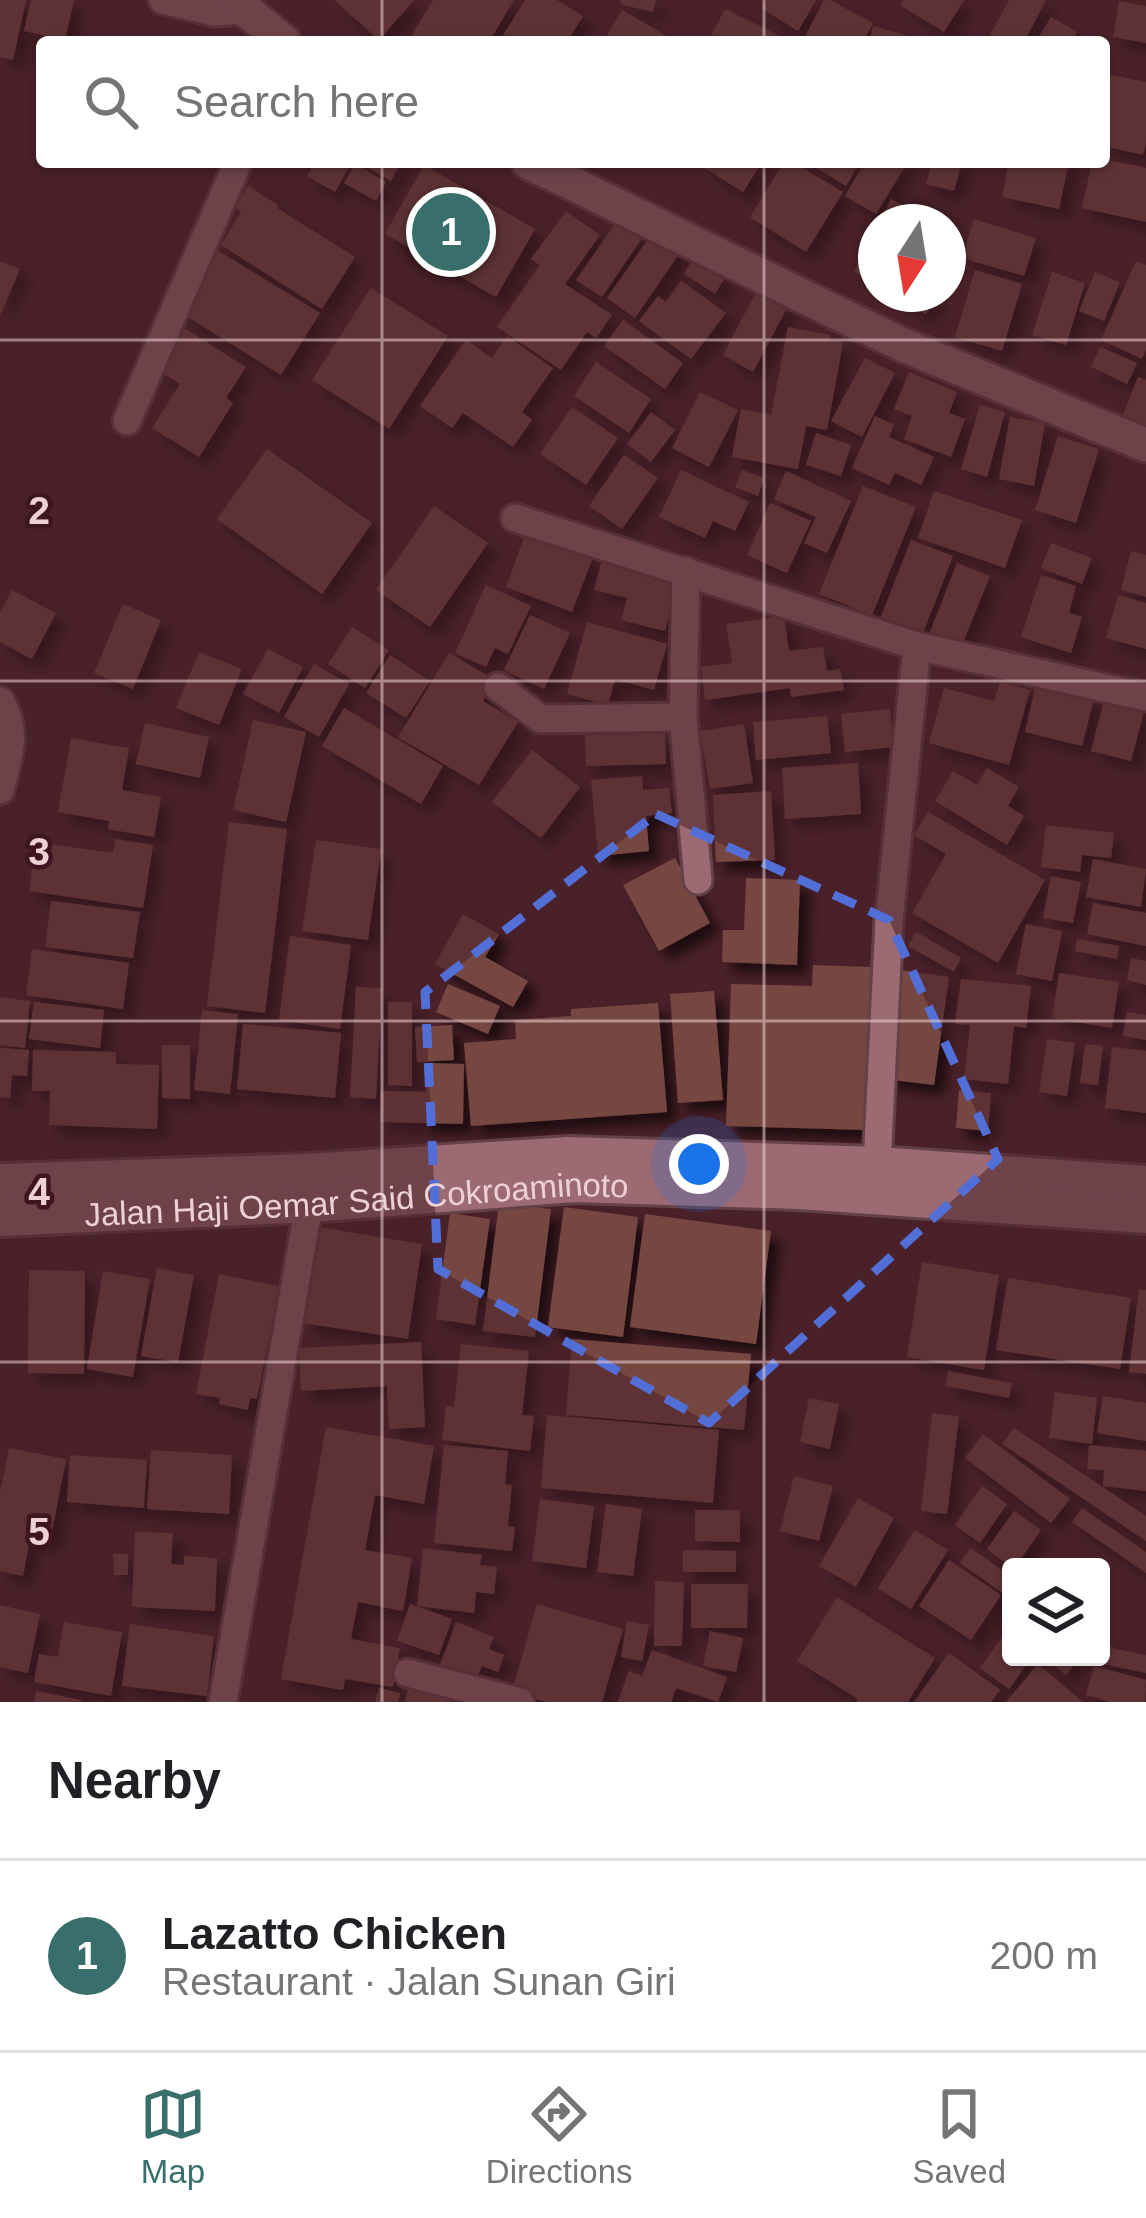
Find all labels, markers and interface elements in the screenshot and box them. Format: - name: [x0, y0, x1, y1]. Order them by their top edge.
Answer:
- search box: [36, 36, 1110, 168]
- icon: search: [78, 69, 144, 135]
- text: Search here: [174, 76, 419, 127]
- pin: 1: [412, 187, 490, 277]
- north arrow: [858, 204, 966, 312]
- text: 2: [28, 489, 50, 532]
- text: 3: [28, 830, 50, 873]
- your location: [669, 1134, 729, 1194]
- street label: Jalan Haji Oemar Said Cokroaminoto: [84, 1165, 629, 1233]
- text: 4: [28, 1170, 50, 1213]
- text: 5: [28, 1510, 50, 1553]
- map controls: [1002, 1558, 1110, 1666]
- button: layers: [1002, 1558, 1110, 1666]
- text: Nearby: [48, 1752, 221, 1809]
- text: Lazatto Chicken: [162, 1908, 507, 1959]
- text: 1: [76, 1934, 98, 1977]
- text: 200 m: [990, 1934, 1098, 1977]
- text: Restaurant · Jalan Sunan Giri: [162, 1960, 676, 2003]
- tab: Map: [140, 2081, 206, 2191]
- tab: Directions: [486, 2081, 633, 2191]
- tab: Saved: [912, 2081, 1006, 2191]

